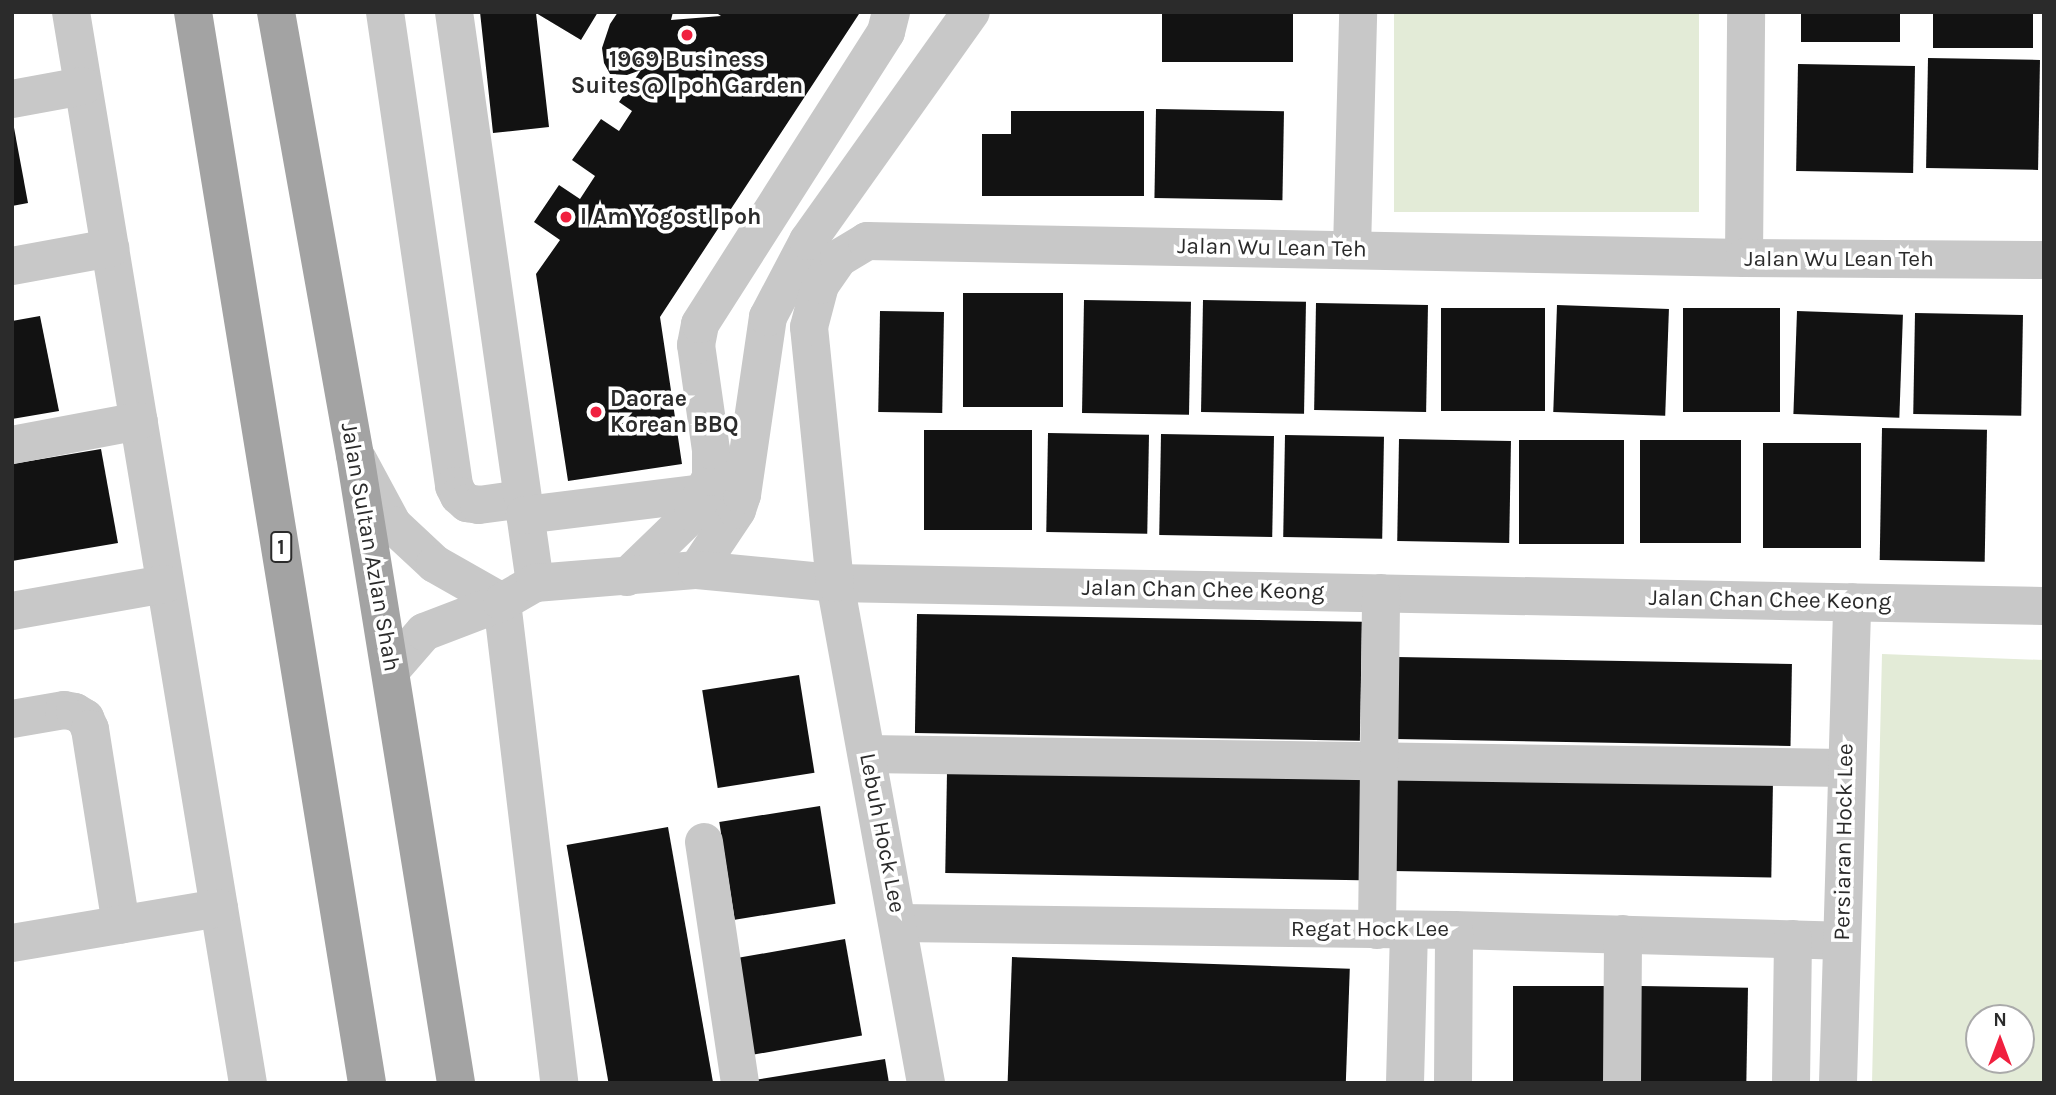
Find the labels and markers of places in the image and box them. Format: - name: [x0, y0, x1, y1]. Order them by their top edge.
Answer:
- marker: 1969 Business Suites@ Ipoh Garden: [679, 27, 695, 43]
- place label: 1969 Business Suites@ Ipoh Garden: [571, 46, 803, 100]
- place label: I Am Yogost Ipoh: [580, 203, 761, 231]
- marker: I Am Yogost Ipoh: [558, 209, 574, 225]
- place label: Daorae Korean BBQ: [610, 385, 738, 439]
- marker: Daorae Korean BBQ: [588, 404, 604, 420]

